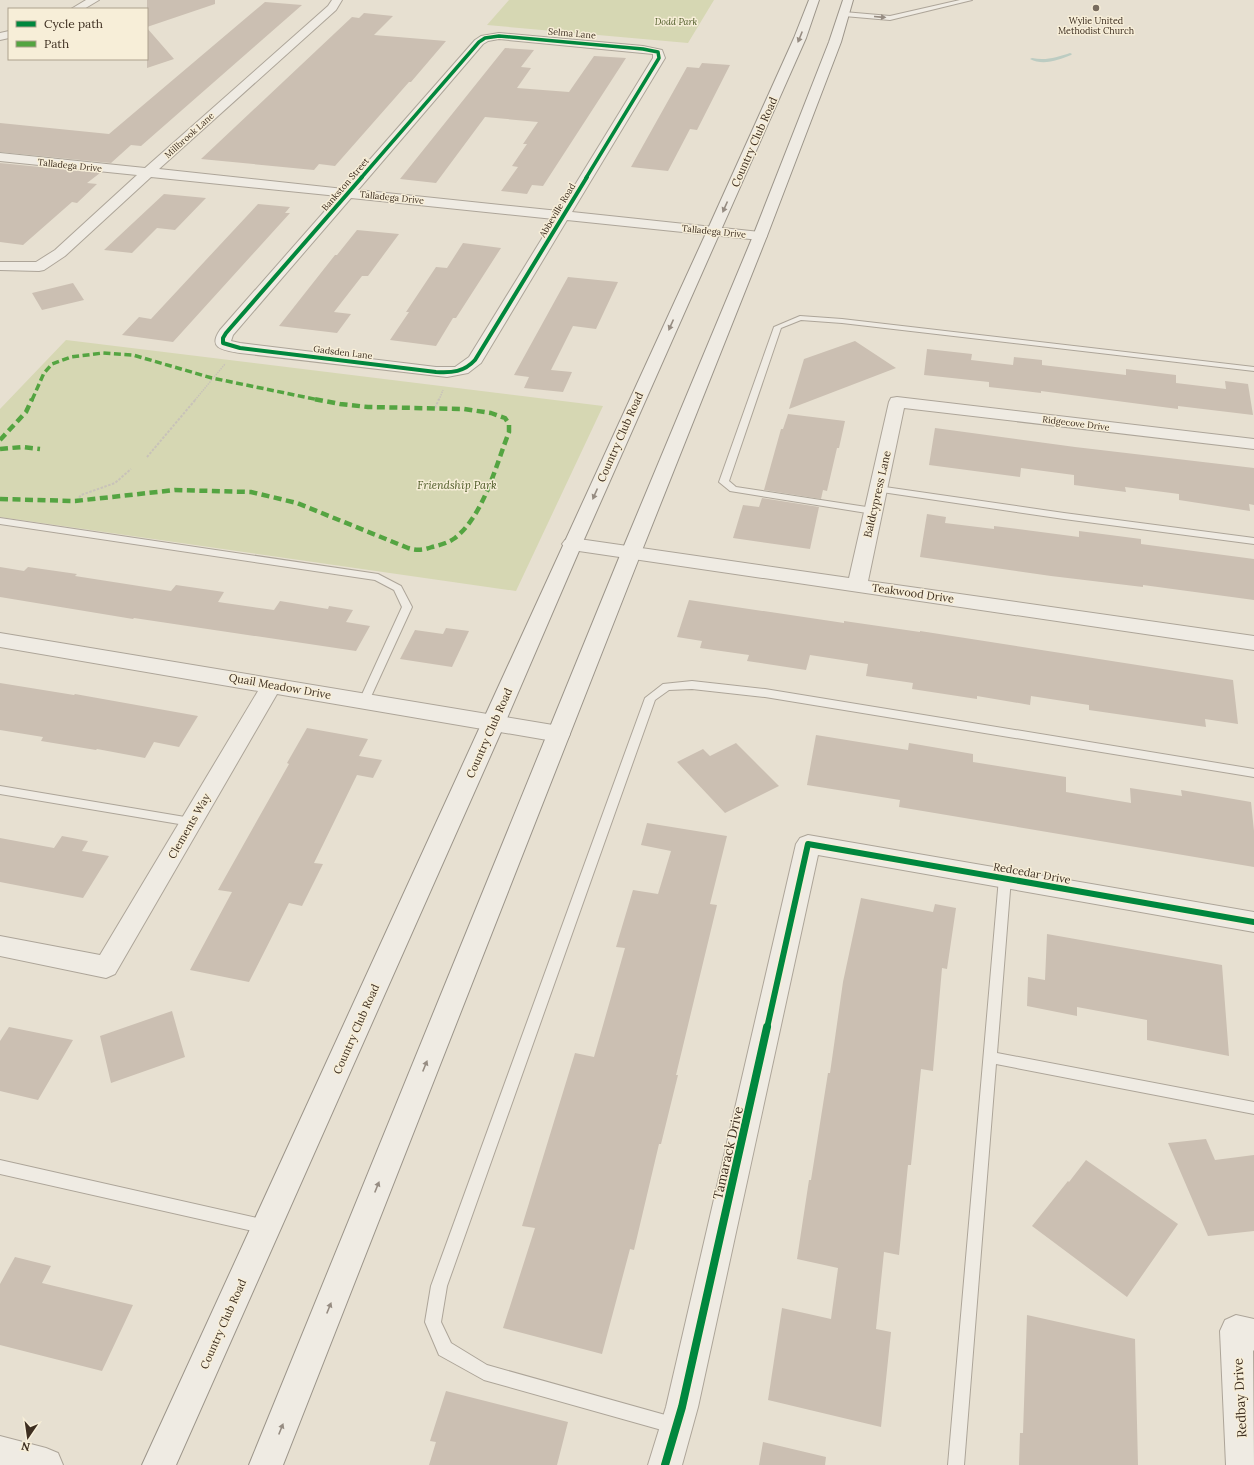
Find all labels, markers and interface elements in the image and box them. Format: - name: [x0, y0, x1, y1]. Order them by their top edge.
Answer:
- marker: Wylie United Methodist Church: [1091, 3, 1101, 13]
- legend: [8, 8, 148, 60]
- one-way arrow: [874, 14, 886, 20]
- place label: Wylie United Methodist Church: [1058, 15, 1135, 36]
- text: Cycle path: [44, 16, 103, 31]
- park label: Dodd Park: [655, 16, 698, 27]
- street label: Selma Lane: [548, 25, 596, 41]
- one-way arrow: [797, 31, 803, 43]
- text: Path: [44, 36, 69, 51]
- street label: Country Club Road: [728, 94, 780, 189]
- street label: Millbrook Lane: [162, 110, 216, 160]
- street label: Bankston Street: [319, 155, 371, 213]
- street label: Talladega Drive: [37, 156, 103, 174]
- street label: Abbeville Road: [536, 180, 578, 240]
- street label: Talladega Drive: [359, 188, 425, 206]
- one-way arrow: [722, 201, 728, 212]
- street label: Talladega Drive: [681, 222, 747, 240]
- one-way arrow: [668, 319, 674, 331]
- street label: Gadsden Lane: [313, 343, 373, 361]
- street label: Country Club Road: [594, 389, 646, 484]
- street label: Ridgecove Drive: [1042, 413, 1110, 433]
- street label: Baldcypress Lane: [860, 449, 894, 539]
- park label: Friendship Park: [417, 478, 497, 492]
- one-way arrow: [591, 489, 597, 501]
- street label: Teakwood Drive: [871, 580, 955, 606]
- street label: Quail Meadow Drive: [228, 670, 332, 702]
- street label: Country Club Road: [463, 685, 515, 780]
- street label: Clements Way: [165, 791, 213, 861]
- street label: Redcedar Drive: [992, 859, 1072, 887]
- street label: Country Club Road: [330, 981, 382, 1076]
- one-way arrow: [422, 1060, 428, 1072]
- street label: Tamarack Drive: [709, 1105, 747, 1201]
- one-way arrow: [374, 1181, 380, 1193]
- street label: Country Club Road: [197, 1276, 249, 1371]
- one-way arrow: [326, 1301, 332, 1313]
- street label: Redbay Drive: [1229, 1358, 1251, 1438]
- north arrow: [8, 1417, 48, 1457]
- one-way arrow: [278, 1422, 284, 1434]
- text: N: [20, 1439, 31, 1455]

